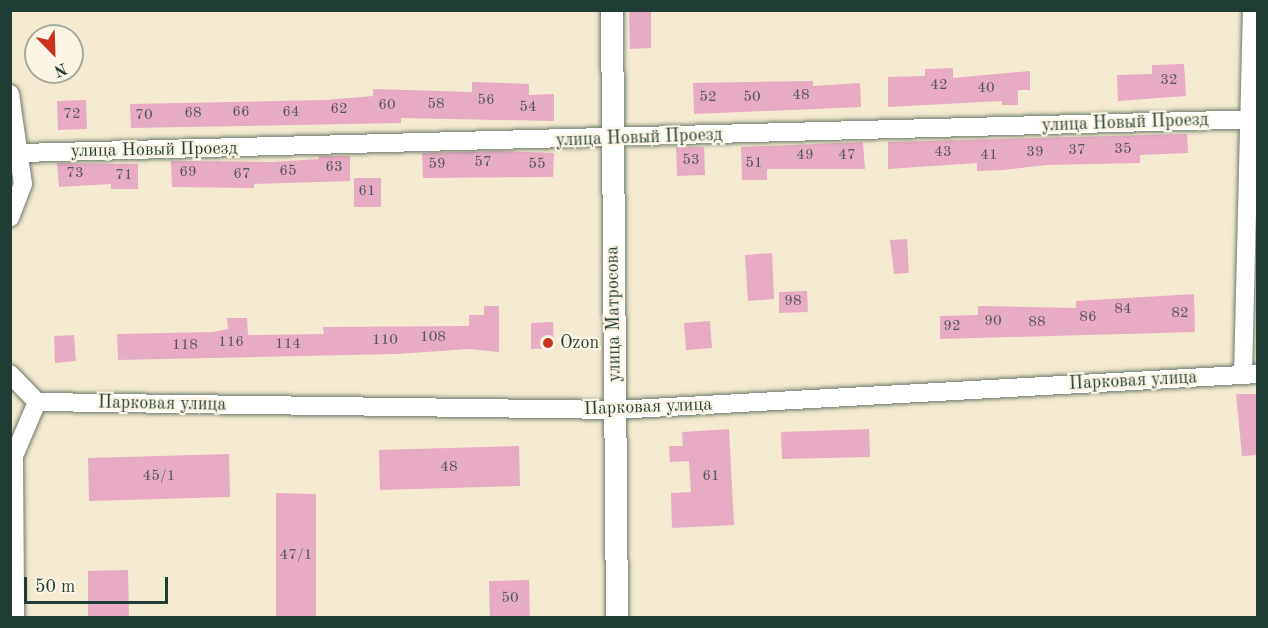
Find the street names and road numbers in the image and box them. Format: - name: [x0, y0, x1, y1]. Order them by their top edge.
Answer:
- street label: улица Новый Проезд: [1041, 109, 1209, 137]
- street label: улица Новый Проезд: [555, 124, 723, 152]
- street label: улица Новый Проезд: [70, 138, 238, 162]
- street label: улица Матросова: [602, 246, 626, 382]
- street label: Парковая улица: [1068, 367, 1198, 395]
- street label: Парковая улица: [98, 392, 226, 416]
- street label: Парковая улица: [583, 394, 713, 420]

